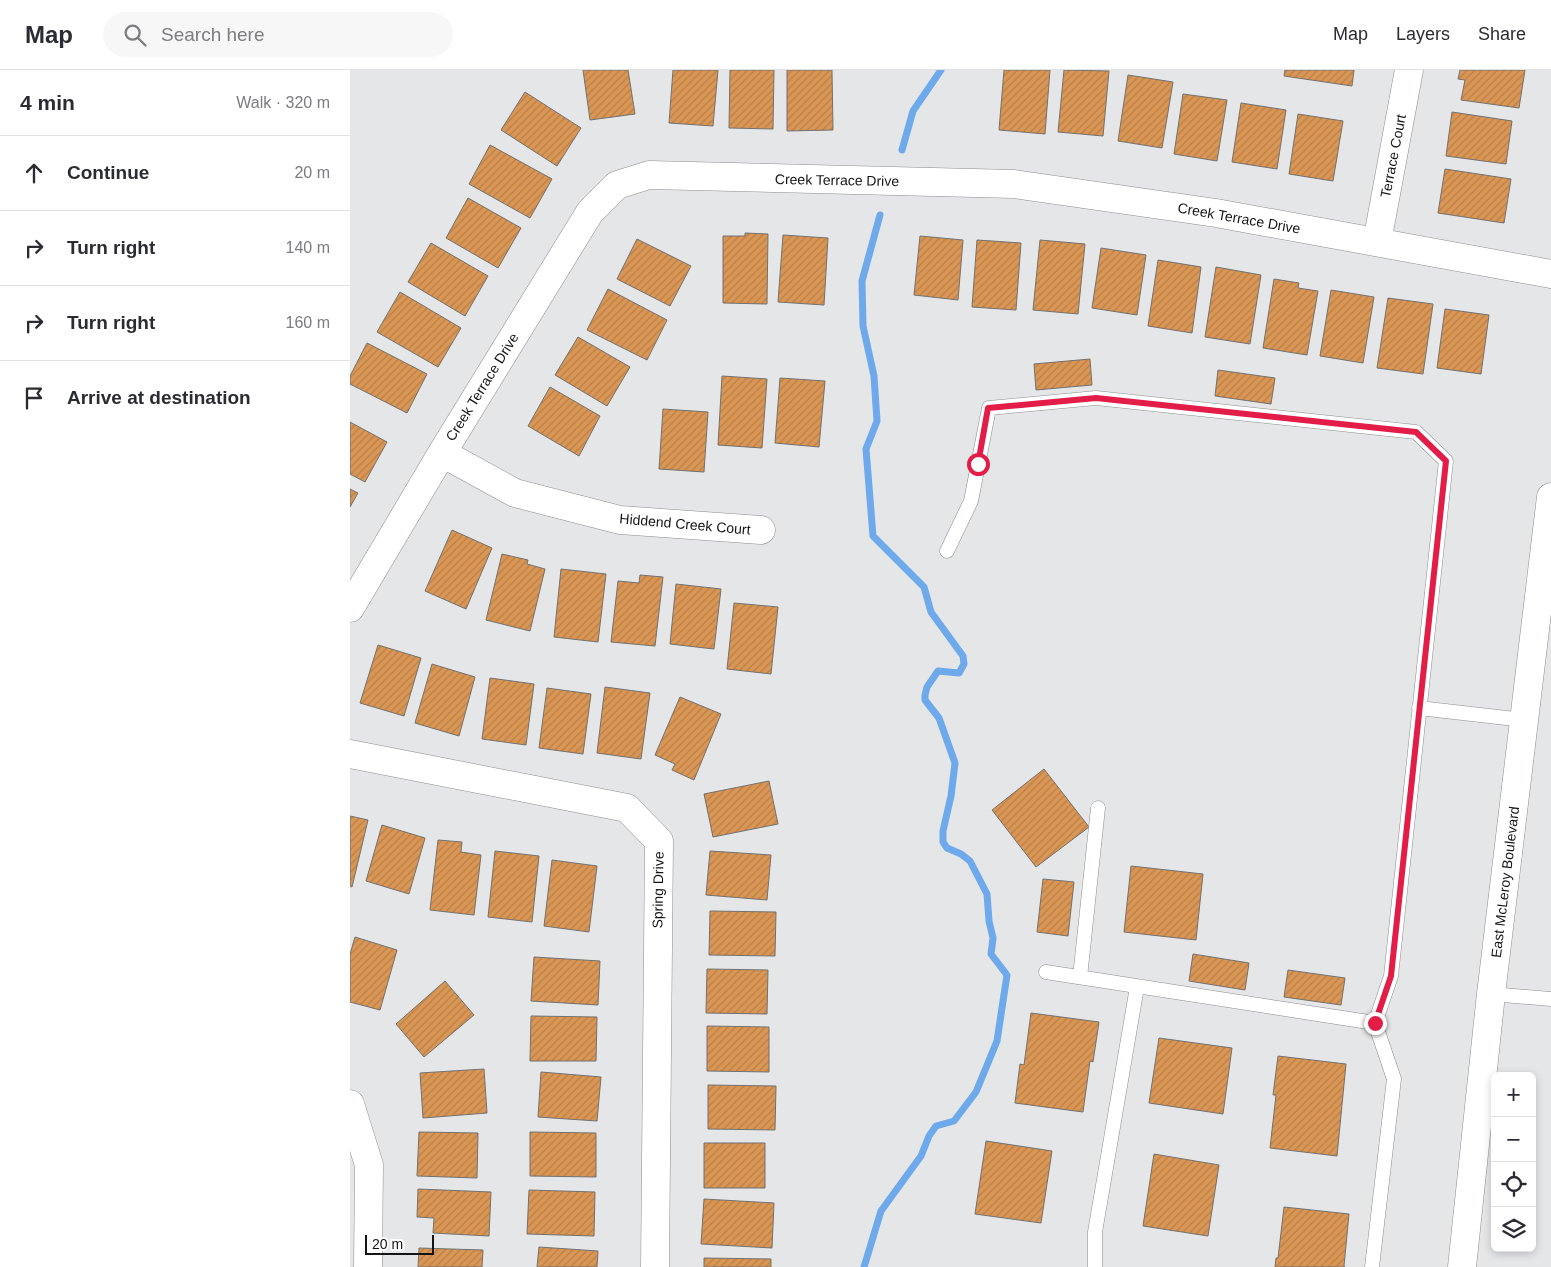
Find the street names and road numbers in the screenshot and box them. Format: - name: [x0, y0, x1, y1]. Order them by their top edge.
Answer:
- street label: Terrace Court: [1377, 113, 1409, 199]
- street label: Creek Terrace Drive: [775, 171, 899, 189]
- street label: Creek Terrace Drive: [1176, 199, 1302, 237]
- street label: Creek Terrace Drive: [442, 330, 522, 444]
- street label: Hiddend Creek Court: [619, 510, 751, 538]
- street label: East McLeroy Boulevard: [1488, 805, 1522, 959]
- street label: Spring Drive: [649, 851, 667, 929]

